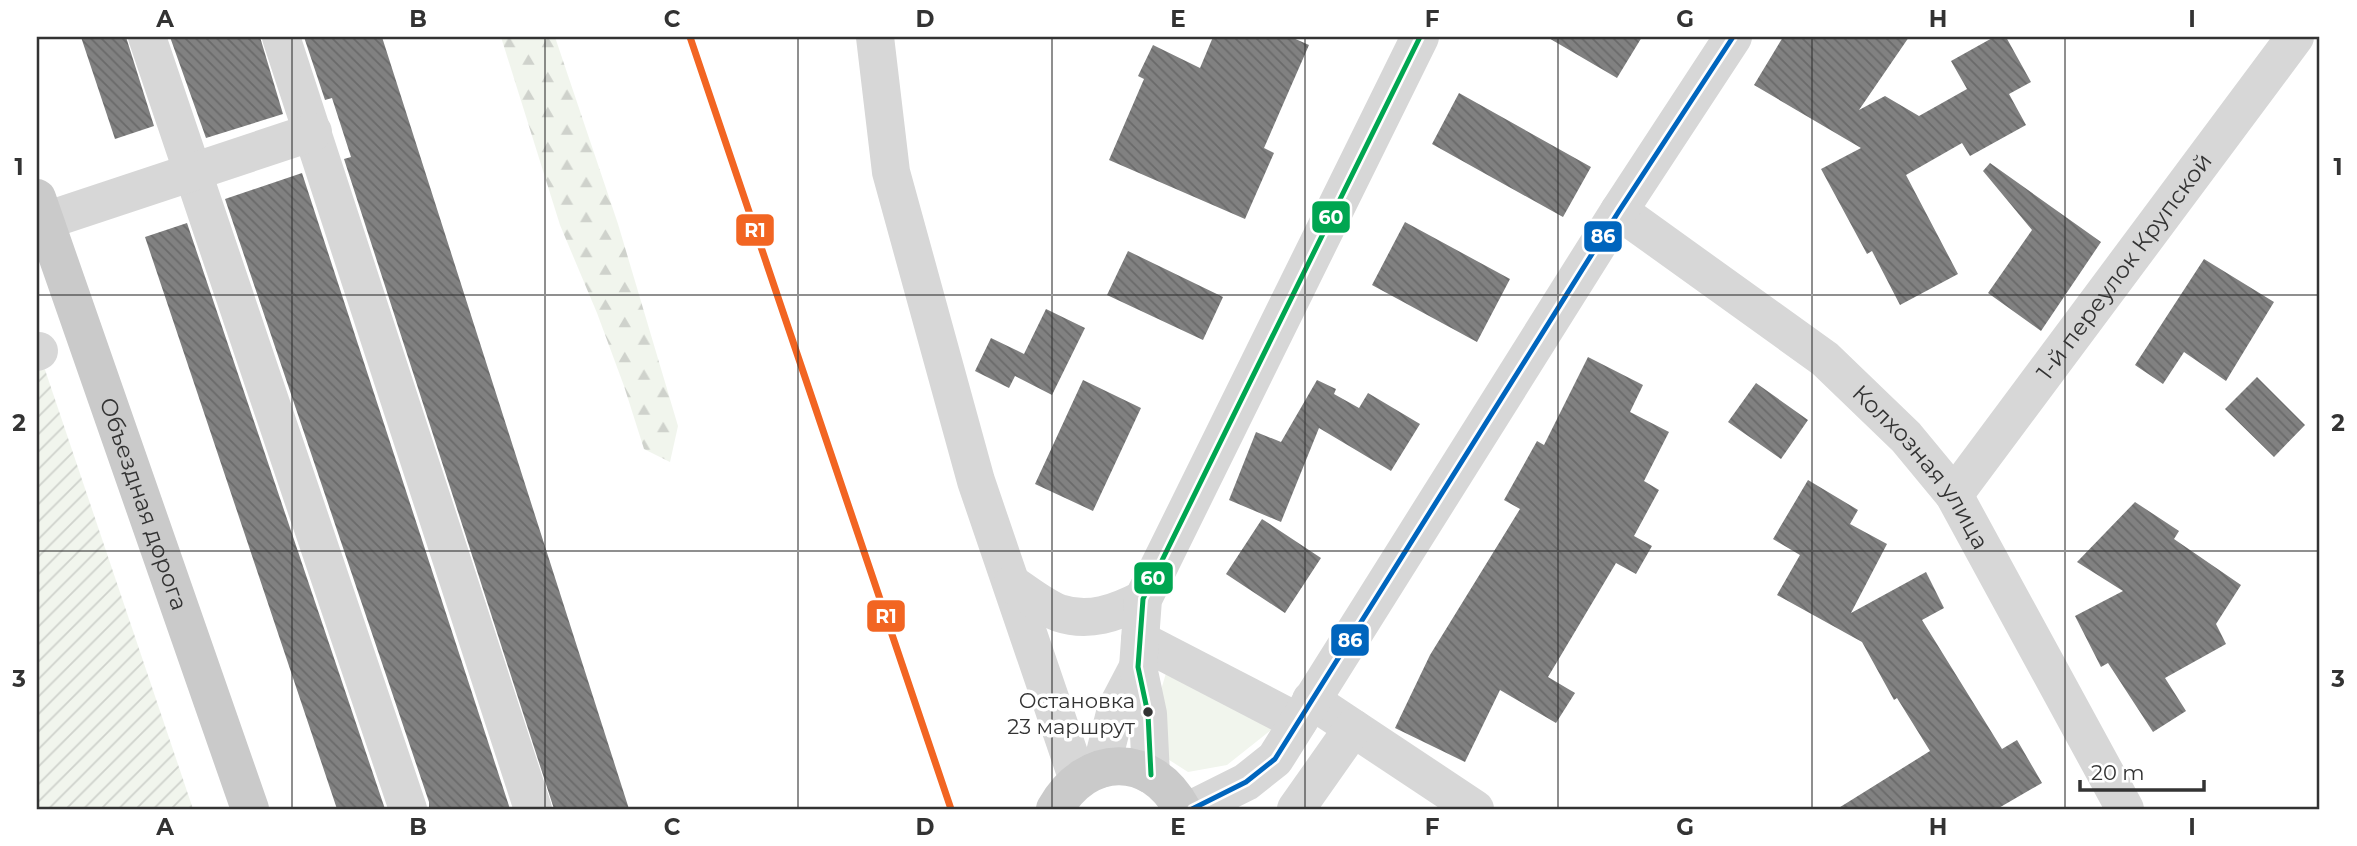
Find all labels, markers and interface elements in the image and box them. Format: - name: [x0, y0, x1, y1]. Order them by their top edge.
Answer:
- text: A: [155, 5, 174, 33]
- text: B: [409, 5, 427, 33]
- text: C: [664, 5, 681, 33]
- text: D: [916, 5, 935, 33]
- text: E: [1170, 5, 1186, 33]
- text: F: [1425, 5, 1440, 33]
- text: G: [1676, 5, 1694, 33]
- text: H: [1929, 5, 1947, 33]
- text: I: [2188, 5, 2196, 33]
- street label: 1-й переулок Крупской: [2031, 148, 2218, 385]
- text: 1: [14, 153, 24, 181]
- text: 1: [2333, 153, 2343, 181]
- line badge: 60: [1311, 200, 1351, 234]
- text: 60: [1318, 206, 1344, 229]
- line badge: R1: [735, 213, 775, 247]
- text: R1: [744, 219, 766, 242]
- line badge: 86: [1583, 220, 1623, 253]
- text: 86: [1591, 225, 1615, 248]
- street label: Колхозная улица: [1847, 379, 1995, 554]
- street label: Объездная дорога: [94, 394, 194, 614]
- text: 2: [12, 409, 26, 437]
- text: 2: [2331, 409, 2345, 437]
- line badge: 60: [1133, 561, 1174, 595]
- text: 60: [1140, 567, 1166, 590]
- line badge: R1: [866, 599, 906, 633]
- text: R1: [875, 605, 897, 628]
- line badge: 86: [1330, 623, 1370, 657]
- text: 86: [1338, 629, 1362, 652]
- text: 3: [11, 665, 26, 693]
- text: 3: [2330, 665, 2345, 693]
- place label: Остановка 23 маршрут: [1007, 688, 1135, 739]
- marker: Остановка 23 маршрут: [1141, 705, 1155, 719]
- scale bar: [2080, 748, 2205, 792]
- text: 20 m: [2091, 760, 2145, 785]
- text: A: [155, 813, 174, 841]
- text: B: [409, 813, 427, 841]
- text: C: [664, 813, 681, 841]
- text: D: [916, 813, 935, 841]
- text: E: [1170, 813, 1186, 841]
- text: F: [1425, 813, 1440, 841]
- text: G: [1676, 813, 1694, 841]
- text: H: [1929, 813, 1947, 841]
- text: I: [2188, 813, 2196, 841]

